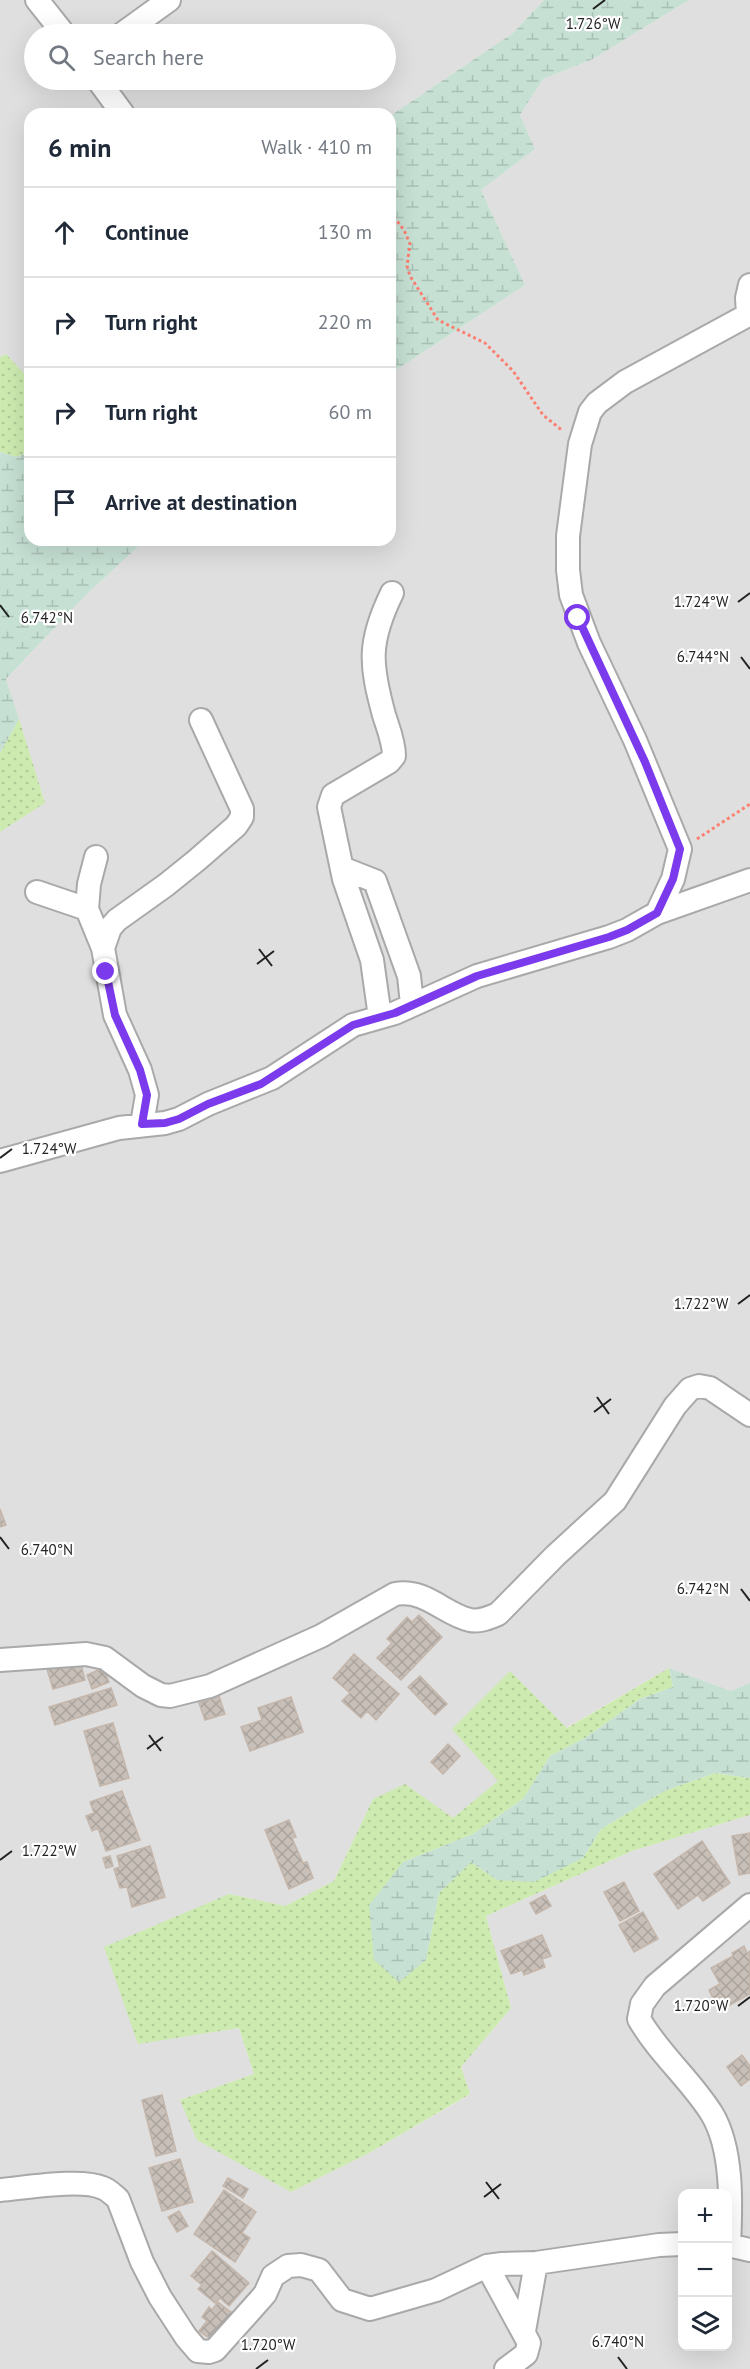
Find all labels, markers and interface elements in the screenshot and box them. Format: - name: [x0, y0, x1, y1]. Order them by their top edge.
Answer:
- text: 1.726°W: [566, 14, 621, 33]
- search box: [24, 24, 396, 90]
- icon: search: [45, 41, 78, 74]
- text: Search here: [93, 43, 204, 71]
- text: 6 min: [48, 131, 111, 164]
- text: Walk · 410 m: [261, 134, 372, 160]
- icon: ahead: [48, 216, 81, 249]
- text: Continue: [105, 218, 189, 246]
- text: 130 m: [318, 219, 372, 245]
- icon: right: [48, 306, 81, 339]
- text: Turn right: [105, 308, 197, 336]
- text: 220 m: [318, 309, 372, 335]
- icon: right: [48, 396, 81, 429]
- text: Turn right: [105, 398, 197, 426]
- text: 60 m: [329, 399, 372, 425]
- icon: arrive: [48, 486, 81, 519]
- text: Arrive at destination: [105, 488, 297, 516]
- text: 1.724°W: [674, 592, 729, 611]
- route start: [564, 604, 590, 630]
- text: 6.742°N: [21, 608, 73, 627]
- text: 6.744°N: [677, 647, 729, 666]
- route end: [92, 958, 118, 984]
- text: 1.724°W: [22, 1139, 77, 1158]
- text: 1.722°W: [674, 1294, 729, 1313]
- text: 6.740°N: [21, 1540, 73, 1559]
- text: 6.742°N: [677, 1579, 729, 1598]
- text: 1.722°W: [22, 1841, 77, 1860]
- text: 1.720°W: [674, 1996, 729, 2015]
- map controls: [678, 2189, 732, 2351]
- button: +: [678, 2189, 732, 2243]
- button: −: [678, 2243, 732, 2297]
- button: layers: [678, 2297, 732, 2351]
- text: 6.740°N: [592, 2332, 644, 2351]
- text: 1.720°W: [241, 2335, 296, 2354]

